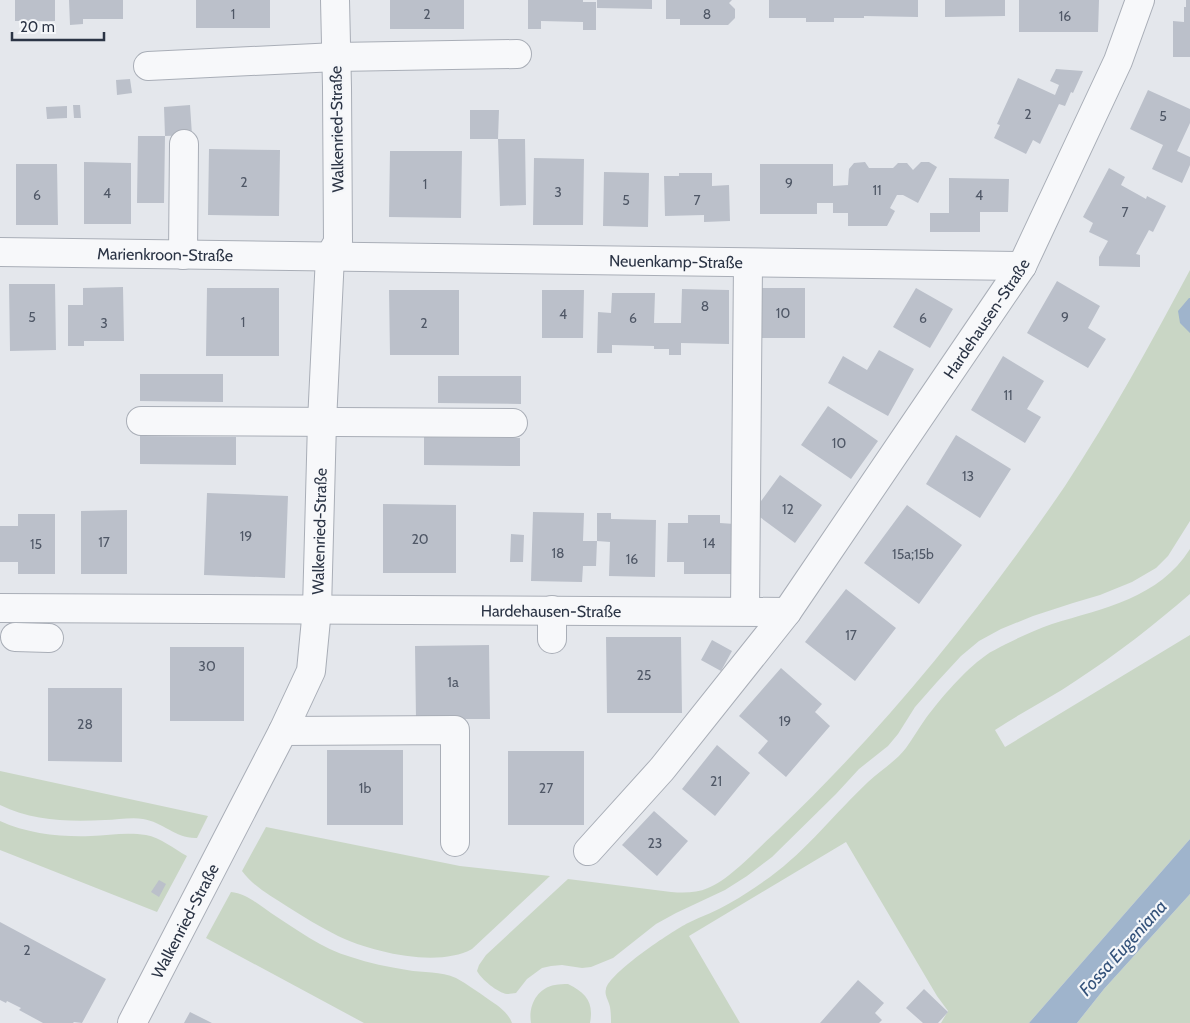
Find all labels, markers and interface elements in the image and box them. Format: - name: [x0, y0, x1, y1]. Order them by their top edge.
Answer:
- house number: 1: [231, 5, 235, 23]
- house number: 2: [423, 5, 431, 23]
- house number: 8: [703, 5, 711, 23]
- house number: 16: [1059, 7, 1071, 25]
- scale bar: [12, 10, 105, 42]
- text: 20 m: [20, 18, 55, 36]
- street label: Walkenried-Straße: [326, 66, 348, 192]
- house number: 2: [1024, 105, 1032, 123]
- house number: 5: [1159, 107, 1167, 125]
- house number: 2: [240, 173, 248, 191]
- house number: 9: [785, 174, 793, 192]
- house number: 1: [423, 175, 427, 193]
- house number: 11: [872, 181, 882, 199]
- house number: 3: [554, 183, 562, 201]
- house number: 4: [103, 184, 111, 202]
- house number: 6: [33, 186, 41, 204]
- house number: 4: [975, 186, 983, 204]
- house number: 5: [622, 191, 630, 209]
- house number: 7: [693, 191, 701, 209]
- house number: 7: [1121, 203, 1129, 221]
- street label: Marienkroon-Straße: [97, 244, 233, 265]
- street label: Neuenkamp-Straße: [609, 251, 743, 272]
- street label: Hardehausen-Straße: [939, 256, 1033, 382]
- house number: 8: [701, 297, 709, 315]
- house number: 10: [776, 304, 790, 322]
- house number: 4: [559, 305, 567, 323]
- house number: 5: [28, 308, 36, 326]
- house number: 9: [1061, 308, 1069, 326]
- house number: 6: [629, 309, 637, 327]
- house number: 6: [919, 309, 927, 327]
- house number: 1: [241, 313, 245, 331]
- house number: 3: [100, 314, 108, 332]
- house number: 2: [420, 314, 428, 332]
- house number: 11: [1003, 386, 1013, 404]
- house number: 10: [832, 434, 846, 452]
- house number: 13: [962, 467, 974, 485]
- street label: Walkenried-Straße: [308, 468, 330, 595]
- house number: 12: [782, 500, 794, 518]
- house number: 19: [240, 527, 252, 545]
- house number: 20: [411, 530, 429, 548]
- house number: 17: [98, 533, 110, 551]
- house number: 14: [703, 534, 715, 552]
- house number: 15: [30, 535, 42, 553]
- house number: 18: [551, 544, 565, 562]
- house number: 15a;15b: [892, 545, 934, 563]
- house number: 16: [626, 550, 638, 568]
- street label: Hardehausen-Straße: [481, 601, 621, 621]
- house number: 17: [845, 626, 857, 644]
- house number: 30: [198, 657, 216, 675]
- house number: 25: [637, 666, 651, 684]
- house number: 1a: [447, 673, 459, 691]
- house number: 19: [779, 712, 791, 730]
- house number: 28: [77, 715, 93, 733]
- house number: 21: [710, 772, 722, 790]
- house number: 1b: [359, 779, 371, 797]
- house number: 27: [539, 779, 553, 797]
- house number: 23: [648, 834, 662, 852]
- street label: Walkenried-Straße: [147, 860, 222, 981]
- water label: Fossa Eugeniana: [1074, 896, 1172, 1000]
- house number: 2: [23, 941, 31, 959]

